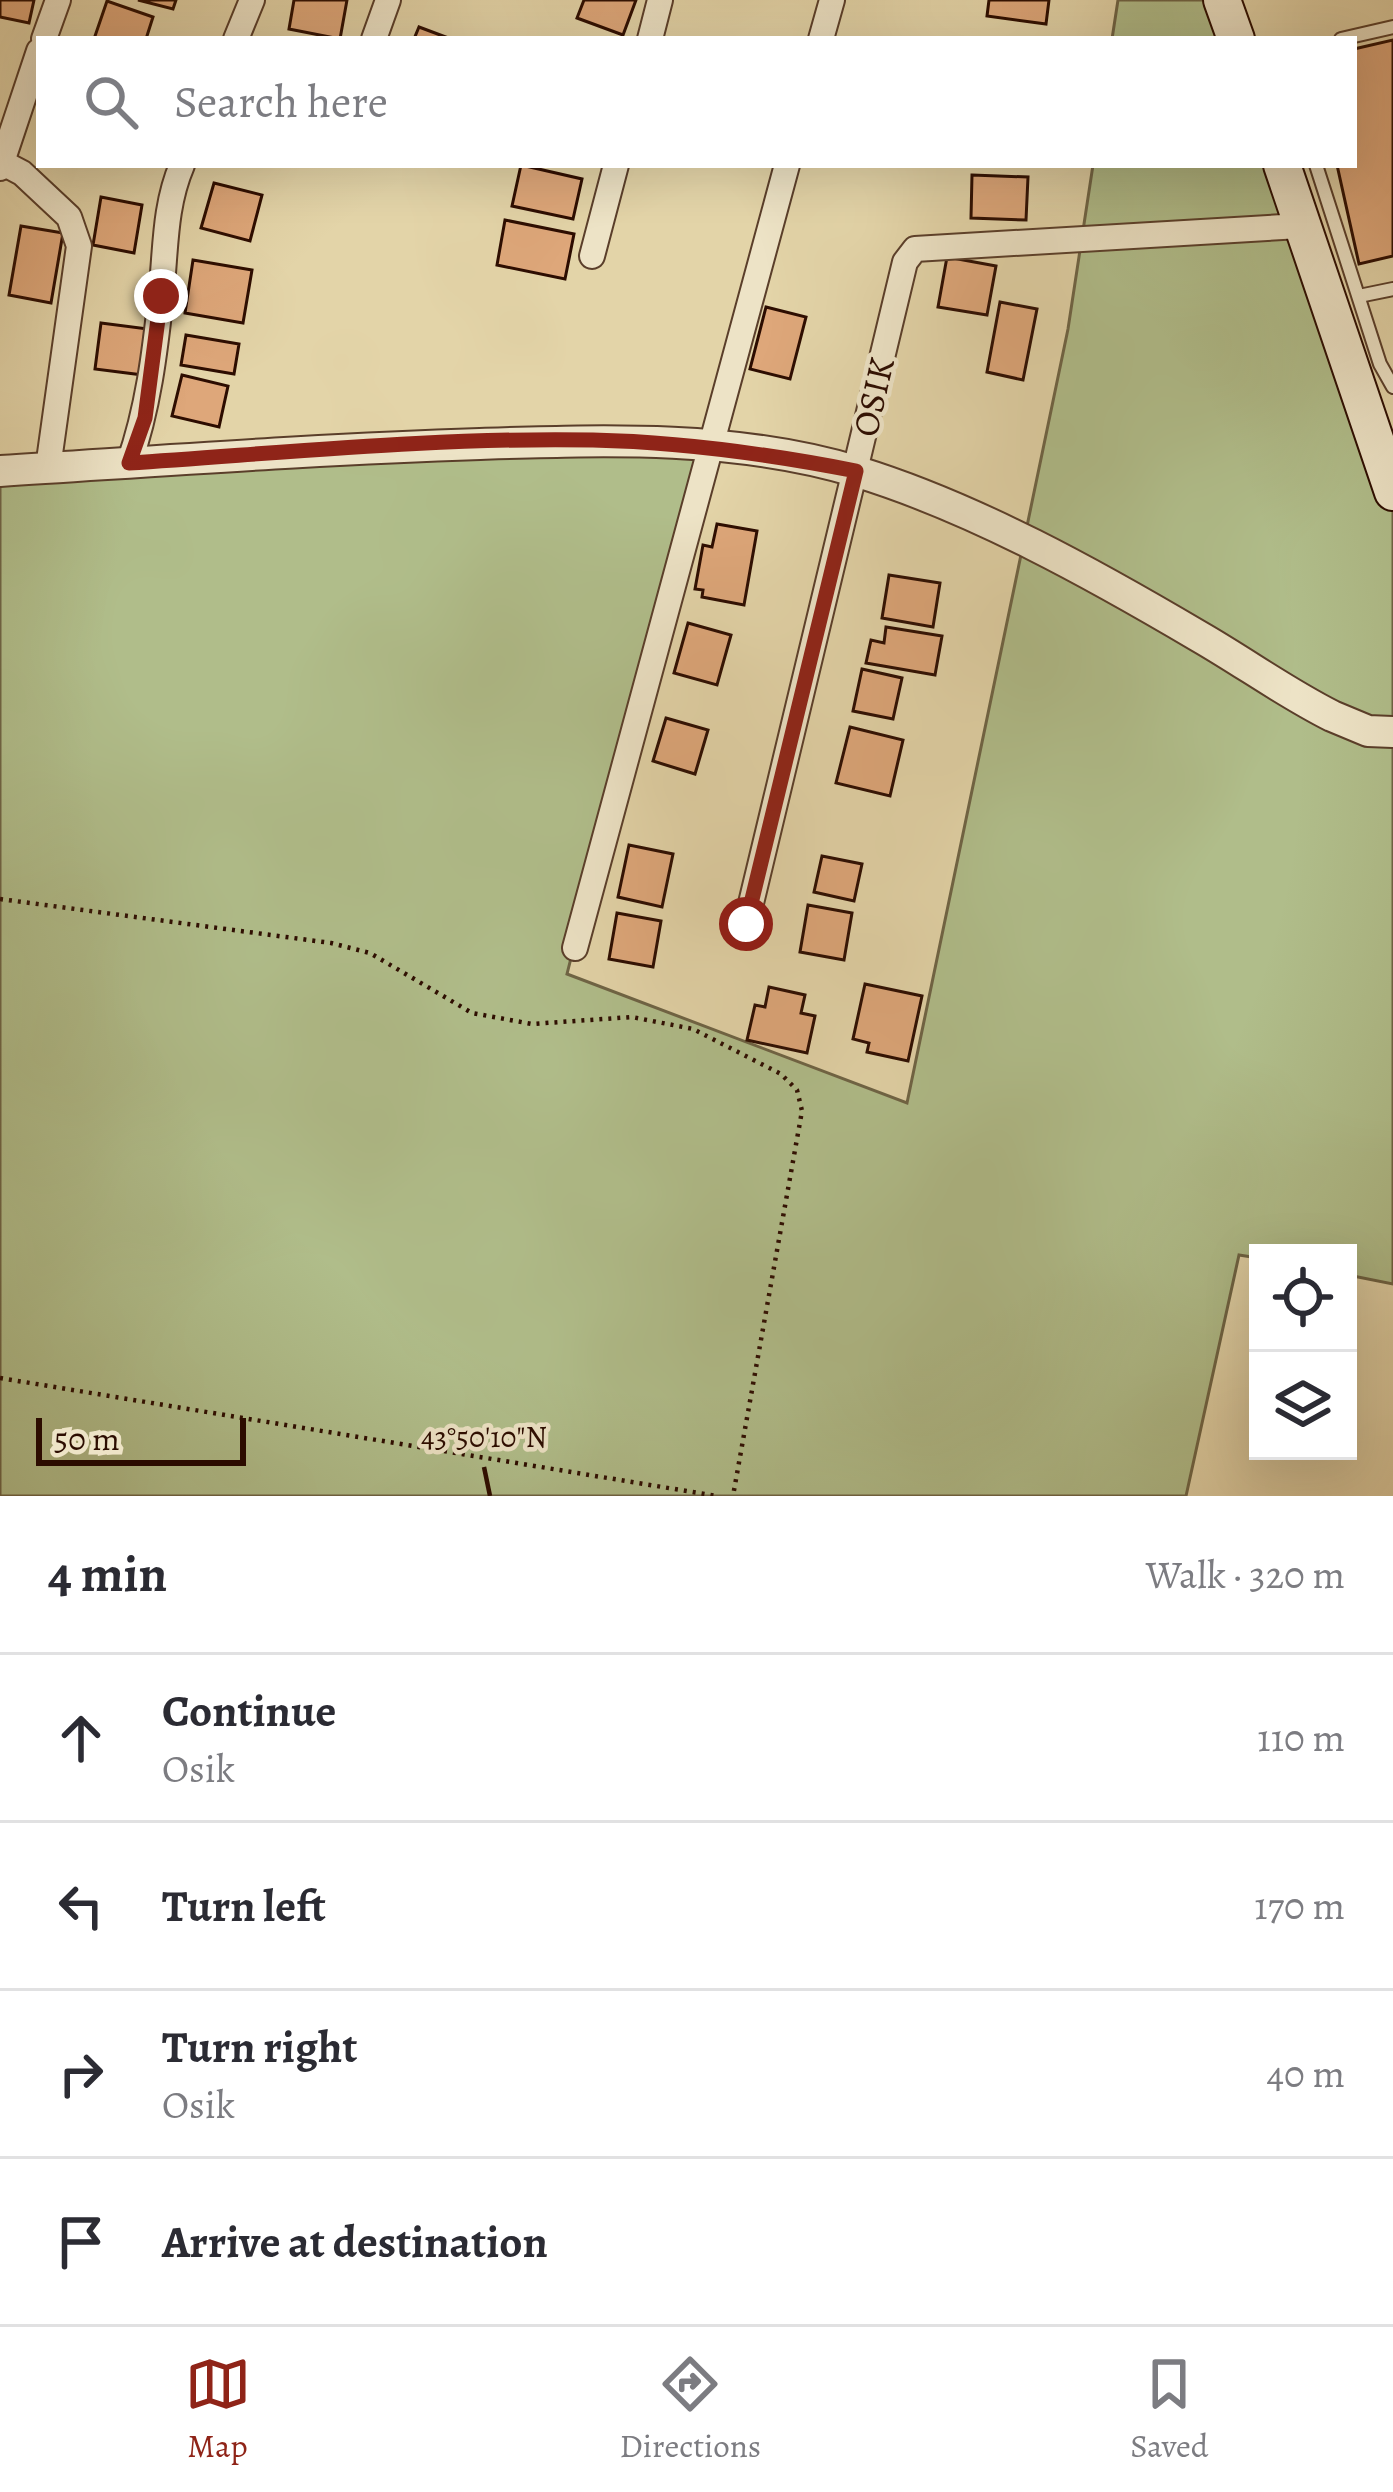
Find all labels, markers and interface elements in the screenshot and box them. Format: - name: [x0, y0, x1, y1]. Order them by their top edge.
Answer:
- search box: [36, 36, 1357, 168]
- icon: search: [78, 69, 144, 135]
- text: Search here: [174, 71, 388, 133]
- route end: [134, 269, 188, 323]
- street label: OSIK: [840, 352, 906, 441]
- route start: [719, 897, 773, 951]
- map controls: [1249, 1244, 1357, 1460]
- button: locate: [1249, 1244, 1357, 1352]
- button: layers: [1249, 1352, 1357, 1460]
- scale bar: [36, 1412, 246, 1465]
- text: 50 m: [54, 1416, 120, 1461]
- text: 43°50'10"N: [421, 1417, 547, 1457]
- text: 4 min: [48, 1539, 167, 1609]
- text: Walk · 320 m: [1146, 1548, 1345, 1601]
- text: Continue: [162, 1680, 336, 1742]
- icon: ahead: [48, 1705, 114, 1771]
- text: 110 m: [1257, 1711, 1345, 1764]
- text: Osik: [162, 1742, 235, 1795]
- icon: left: [48, 1873, 114, 1939]
- text: Turn left: [162, 1875, 326, 1937]
- text: 170 m: [1254, 1879, 1345, 1932]
- text: Turn right: [162, 2016, 357, 2078]
- icon: right: [48, 2041, 114, 2107]
- text: 40 m: [1266, 2047, 1345, 2100]
- text: Osik: [162, 2078, 235, 2131]
- icon: arrive: [48, 2209, 114, 2275]
- text: Arrive at destination: [162, 2211, 548, 2273]
- tab: Map: [185, 2351, 251, 2468]
- tab: Directions: [620, 2351, 761, 2468]
- tab: Saved: [1130, 2351, 1208, 2468]

